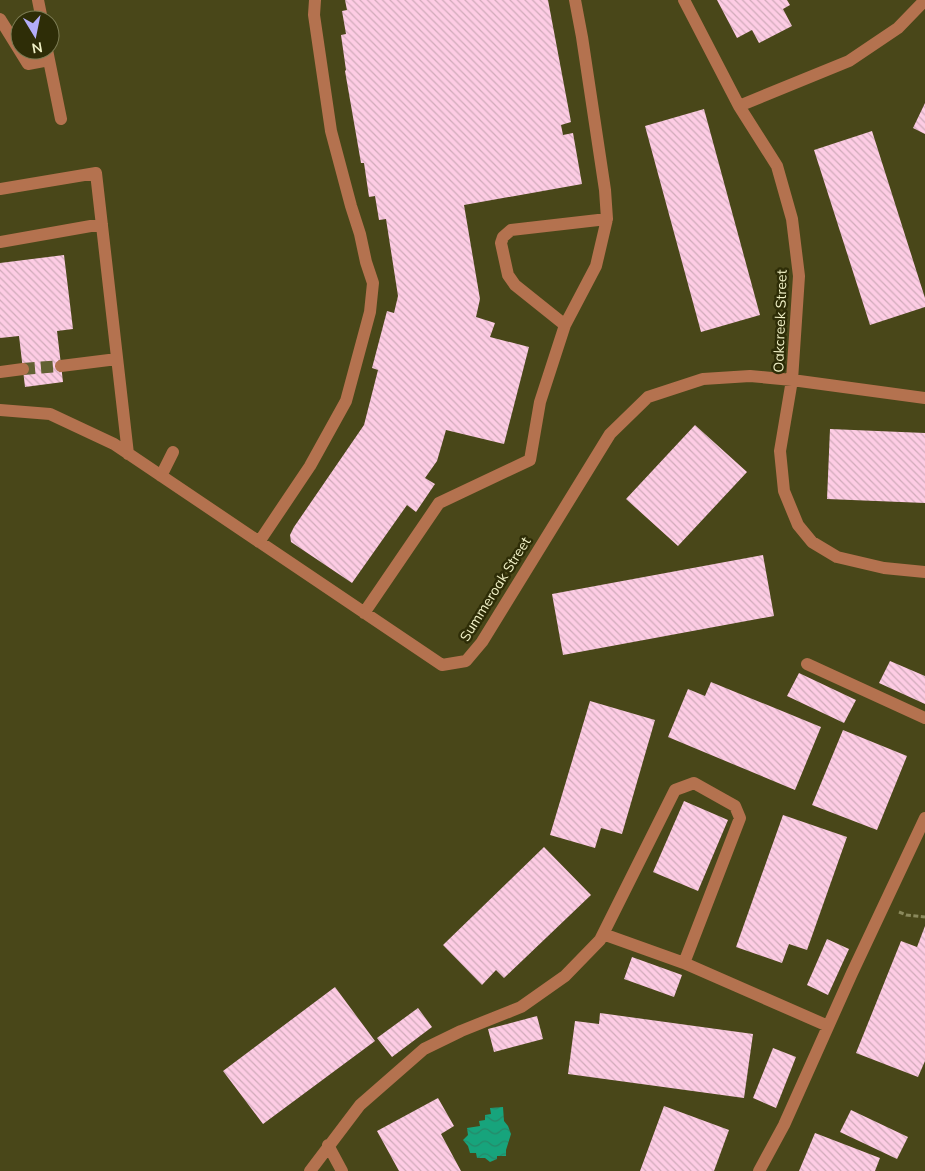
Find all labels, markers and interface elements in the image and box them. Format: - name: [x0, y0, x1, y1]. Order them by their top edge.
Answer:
- north arrow: [10, 10, 60, 60]
- text: N: [30, 38, 44, 58]
- street label: Oakcreek Street: [769, 269, 791, 373]
- street label: Summeroak Street: [456, 533, 534, 645]

